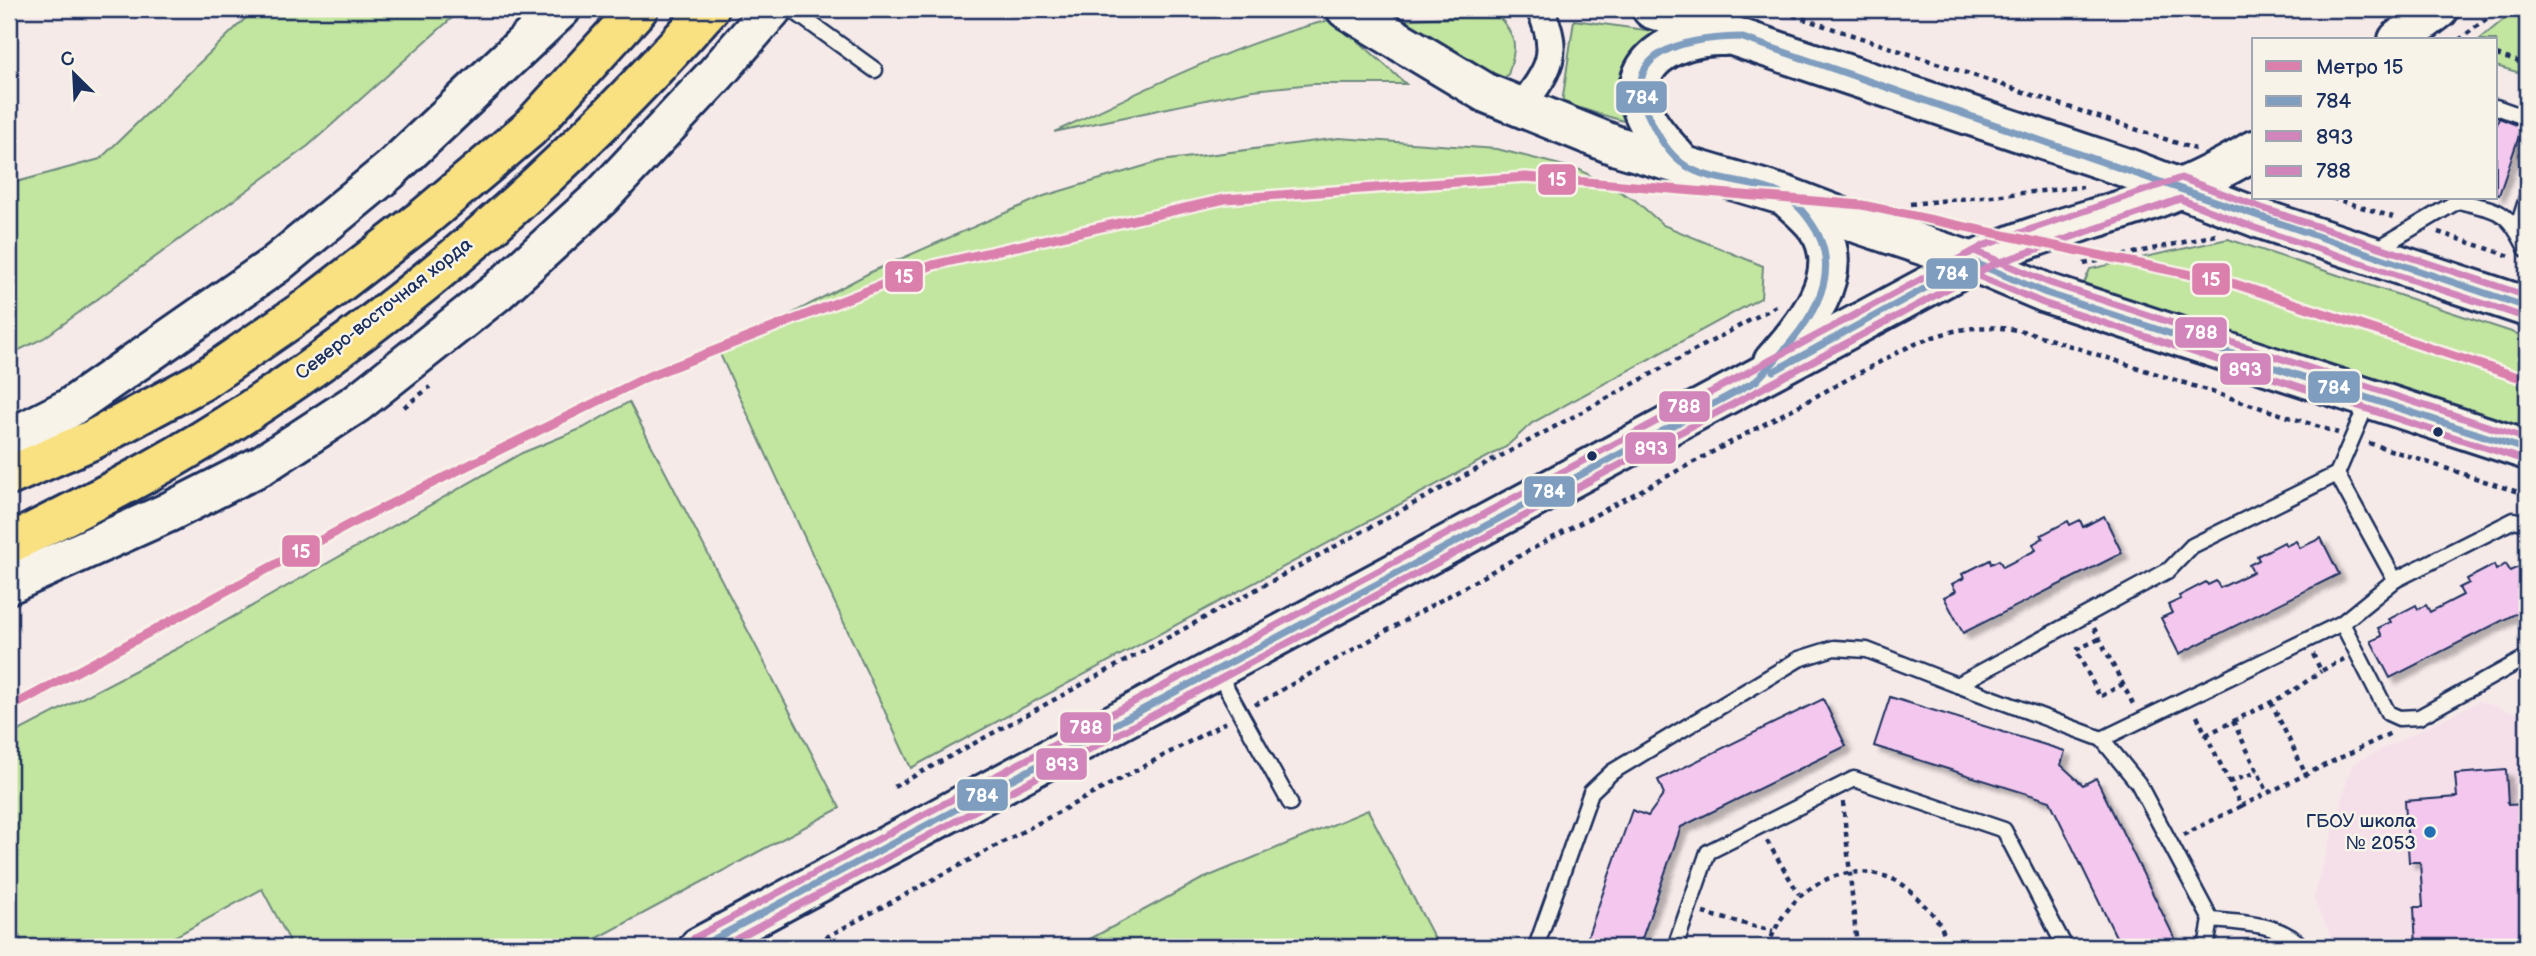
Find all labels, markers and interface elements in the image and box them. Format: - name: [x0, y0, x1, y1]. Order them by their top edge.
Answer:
- north arrow: [38, 38, 108, 108]
- legend: [2252, 38, 2498, 200]
- text: С: [57, 47, 78, 73]
- text: Метро 15: [2316, 55, 2404, 80]
- line badge: 784: [1615, 80, 1668, 114]
- text: 784: [1625, 87, 1659, 110]
- text: 784: [2316, 89, 2352, 114]
- text: 893: [2316, 125, 2353, 150]
- text: 788: [2316, 159, 2351, 184]
- line badge: 15: [1537, 163, 1577, 196]
- text: 15: [1548, 169, 1567, 192]
- street label: Северо-восточная хорда: [291, 233, 477, 385]
- line badge: 784: [1925, 257, 1979, 290]
- line badge: 15: [884, 260, 924, 293]
- line badge: 15: [2191, 262, 2231, 296]
- text: 784: [1935, 263, 1969, 286]
- text: 15: [895, 266, 914, 289]
- text: 15: [2202, 269, 2221, 292]
- line badge: 788: [2174, 316, 2228, 349]
- text: 788: [2184, 322, 2218, 345]
- line badge: 893: [2219, 352, 2272, 386]
- text: 893: [2228, 359, 2262, 382]
- line badge: 784: [2307, 370, 2361, 404]
- text: 784: [2317, 377, 2351, 400]
- line badge: 788: [1658, 390, 1711, 423]
- text: 788: [1667, 396, 1701, 419]
- unlabelled marker: [2431, 425, 2445, 439]
- line badge: 893: [1624, 431, 1677, 465]
- text: 893: [1634, 438, 1668, 461]
- unlabelled marker: [1585, 449, 1599, 463]
- line badge: 784: [1523, 475, 1576, 508]
- text: 784: [1532, 481, 1566, 504]
- line badge: 15: [281, 534, 321, 568]
- text: 15: [292, 541, 311, 564]
- line badge: 788: [1059, 711, 1112, 744]
- text: 788: [1069, 717, 1103, 740]
- line badge: 893: [1035, 747, 1088, 781]
- text: 893: [1045, 754, 1079, 777]
- line badge: 784: [956, 778, 1009, 812]
- text: 784: [965, 785, 999, 808]
- place label: ГБОУ школа № 2053: [2306, 810, 2416, 855]
- marker: ГБОУ школа № 2053: [2422, 824, 2438, 840]

